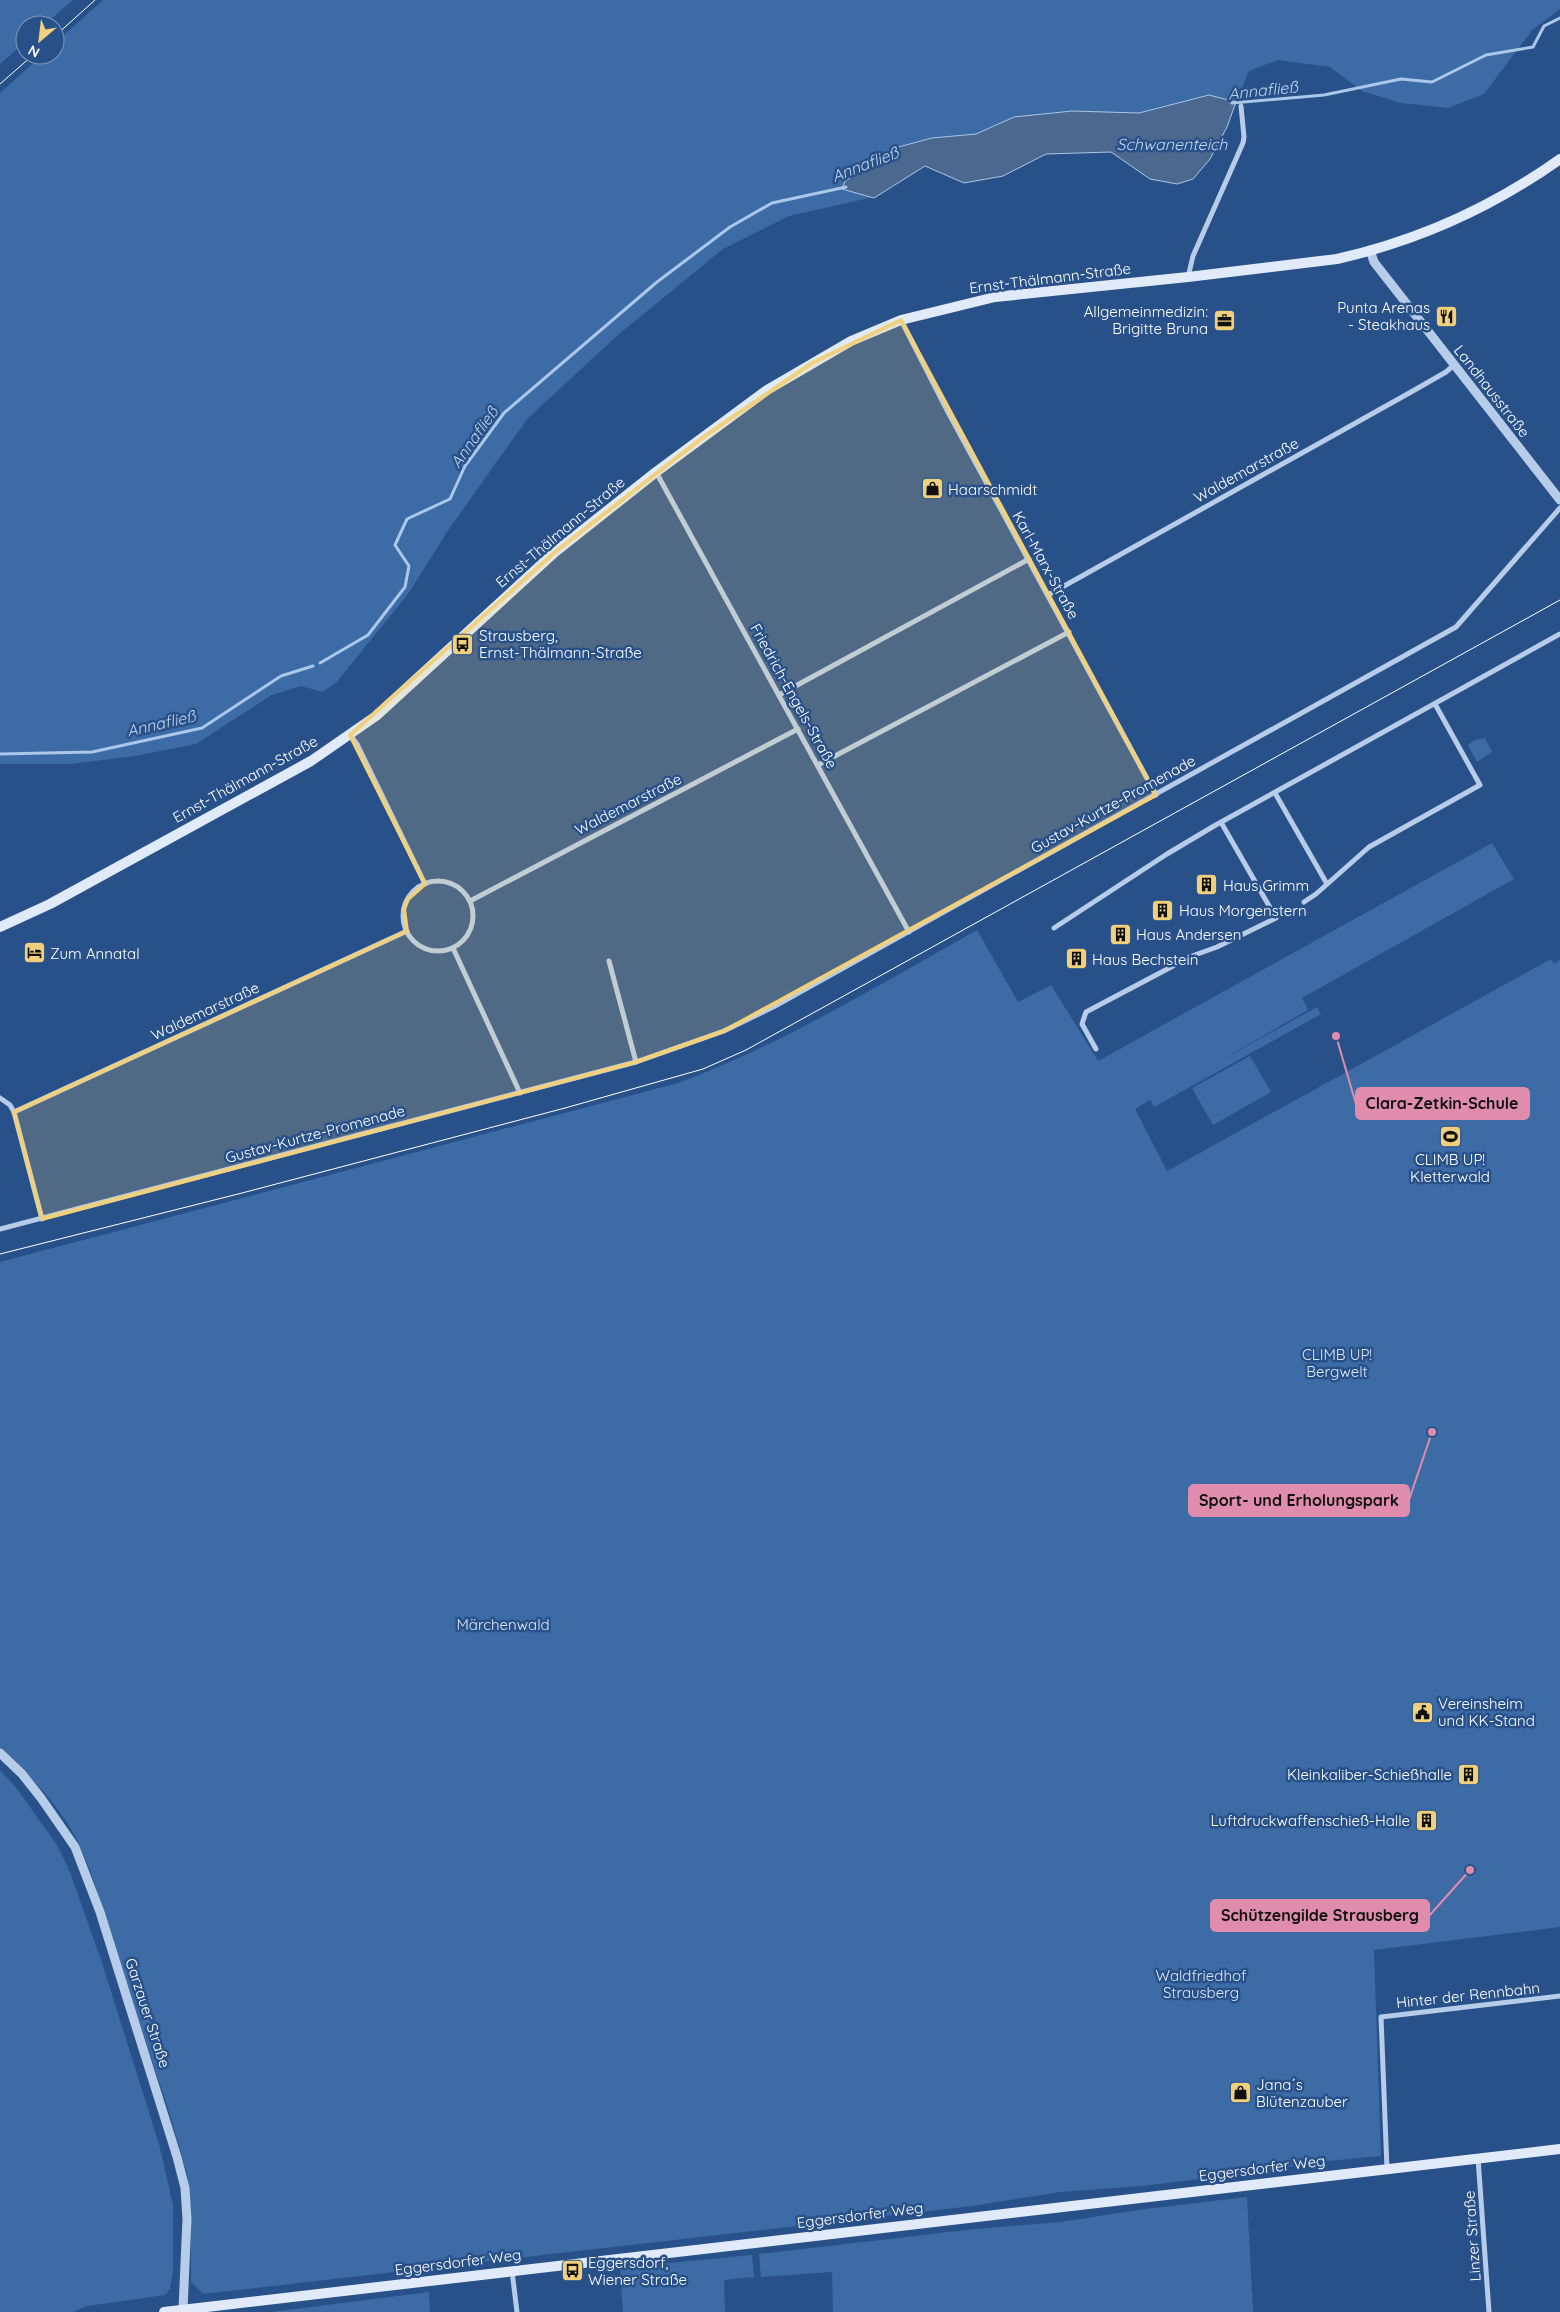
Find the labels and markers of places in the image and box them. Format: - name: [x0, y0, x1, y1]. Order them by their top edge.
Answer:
- place label: Punta Arenas - Steakhaus: [1337, 298, 1430, 334]
- place label: Allgemeinmedizin: Brigitte Bruna: [1084, 302, 1208, 338]
- restaurant icon: Punta Arenas - Steakhaus: [1434, 304, 1458, 328]
- office icon: Allgemeinmedizin: Brigitte Bruna: [1212, 308, 1236, 332]
- shop icon: Haarschmidt: [920, 477, 944, 501]
- place label: Haarschmidt: [948, 480, 1037, 499]
- place label: Strausberg, Ernst-Thälmann-Straße: [479, 626, 642, 662]
- bus stop icon: Strausberg, Ernst-Thälmann-Straße: [451, 632, 475, 656]
- building icon: Haus Grimm: [1195, 873, 1219, 897]
- place label: Haus Grimm: [1223, 876, 1309, 895]
- building icon: Haus Morgenstern: [1151, 898, 1175, 922]
- place label: Haus Morgenstern: [1179, 901, 1307, 920]
- building icon: Haus Andersen: [1108, 922, 1132, 946]
- place label: Haus Andersen: [1136, 925, 1241, 944]
- hotel icon: Zum Annatal: [22, 941, 46, 965]
- place label: Zum Annatal: [50, 944, 140, 963]
- building icon: Haus Bechstein: [1064, 947, 1088, 971]
- place label: Haus Bechstein: [1092, 950, 1198, 969]
- callout: Clara-Zetkin-Schule: [1356, 1088, 1529, 1119]
- sports icon: CLIMB UP! Kletterwald: [1438, 1124, 1462, 1148]
- place label: CLIMB UP! Kletterwald: [1410, 1150, 1490, 1186]
- callout: Sport- und Erholungspark: [1189, 1485, 1409, 1516]
- place label: Vereinsheim und KK-Stand: [1438, 1694, 1535, 1730]
- public building icon: Vereinsheim und KK-Stand: [1410, 1700, 1434, 1724]
- building icon: Kleinkaliber-Schießhalle: [1456, 1762, 1480, 1786]
- place label: Kleinkaliber-Schießhalle: [1287, 1765, 1452, 1784]
- building icon: Luftdruckwaffenschieß-Halle: [1414, 1808, 1438, 1832]
- place label: Luftdruckwaffenschieß-Halle: [1210, 1811, 1410, 1830]
- callout: Schützengilde Strausberg: [1211, 1900, 1429, 1931]
- place label: Jana´s Blütenzauber: [1256, 2075, 1348, 2111]
- shop icon: Jana´s Blütenzauber: [1228, 2081, 1252, 2105]
- place label: Eggersdorf, Wiener Straße: [588, 2253, 687, 2289]
- bus stop icon: Eggersdorf, Wiener Straße: [560, 2259, 584, 2283]

